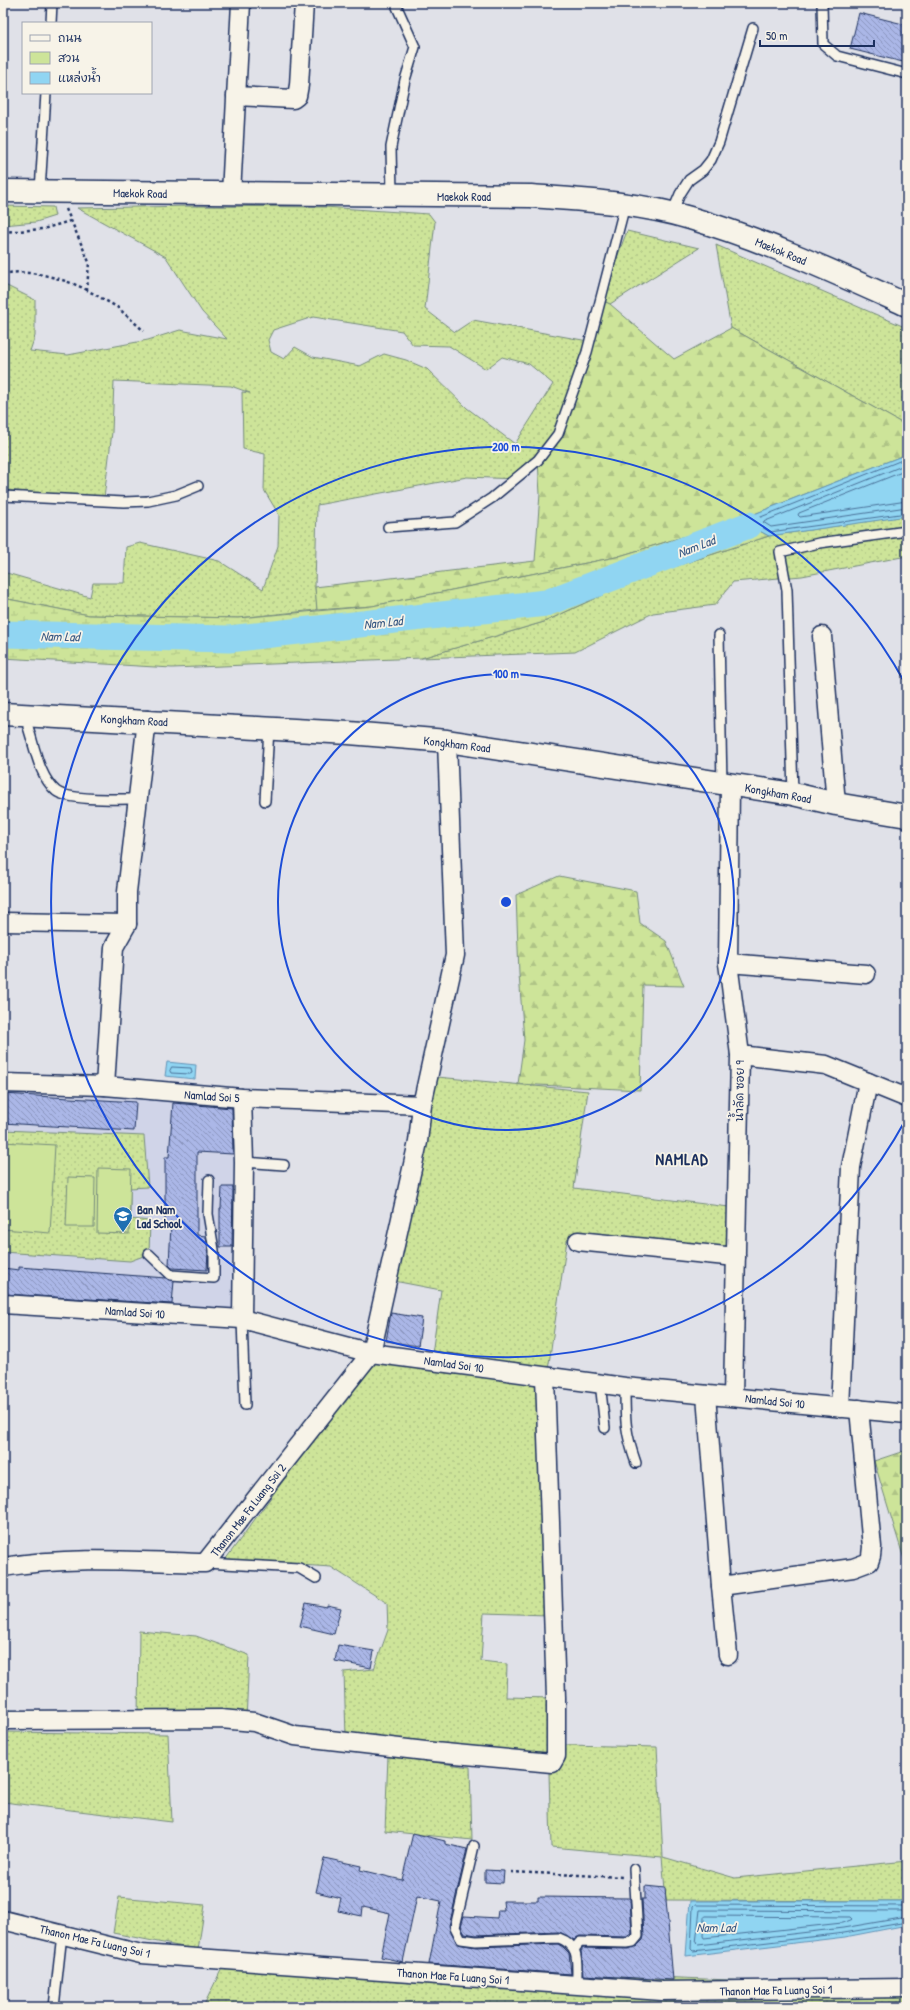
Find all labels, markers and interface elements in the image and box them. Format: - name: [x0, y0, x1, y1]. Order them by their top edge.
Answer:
- legend: [22, 22, 152, 94]
- scale bar: [760, 22, 874, 48]
- text: 50 m: [766, 27, 787, 44]
- text: ถนน: [58, 29, 82, 46]
- text: สวน: [58, 49, 79, 66]
- text: แหล่งน้ำ: [58, 67, 101, 86]
- street label: Maekok Road: [113, 184, 167, 202]
- street label: Maekok Road: [437, 188, 491, 205]
- street label: Maekok Road: [753, 233, 809, 269]
- text: 200 m: [492, 438, 520, 455]
- water label: Nam Lad: [675, 530, 719, 561]
- water label: Nam Lad: [363, 611, 405, 633]
- water label: Nam Lad: [40, 627, 81, 645]
- text: 100 m: [493, 665, 519, 682]
- street label: Kongkham Road: [100, 710, 168, 730]
- street label: Kongkham Road: [423, 731, 492, 757]
- street label: Kongkham Road: [743, 779, 813, 807]
- centre of rings: [499, 895, 513, 909]
- street label: น้ำลัด ซอย 9: [728, 1059, 748, 1122]
- street label: Namlad Soi 5: [184, 1086, 240, 1106]
- district label: NAMLAD: [655, 1148, 709, 1170]
- place label: Ban Nam Lad School: [137, 1201, 182, 1232]
- school or university icon: Ban Nam Lad School: [112, 1205, 134, 1233]
- street label: Namlad Soi 10: [104, 1301, 166, 1323]
- street label: Namlad Soi 10: [423, 1351, 485, 1377]
- street label: Namlad Soi 10: [744, 1389, 806, 1413]
- street label: Thanon Mae Fa Luang Soi 2: [206, 1460, 290, 1560]
- water label: Nam Lad: [697, 1918, 737, 1936]
- street label: Thanon Mae Fa Luang Soi 1: [38, 1920, 152, 1962]
- street label: Thanon Mae Fa Luang Soi 1: [396, 1964, 510, 1988]
- street label: Thanon Mae Fa Luang Soi 1: [719, 1981, 833, 1999]

